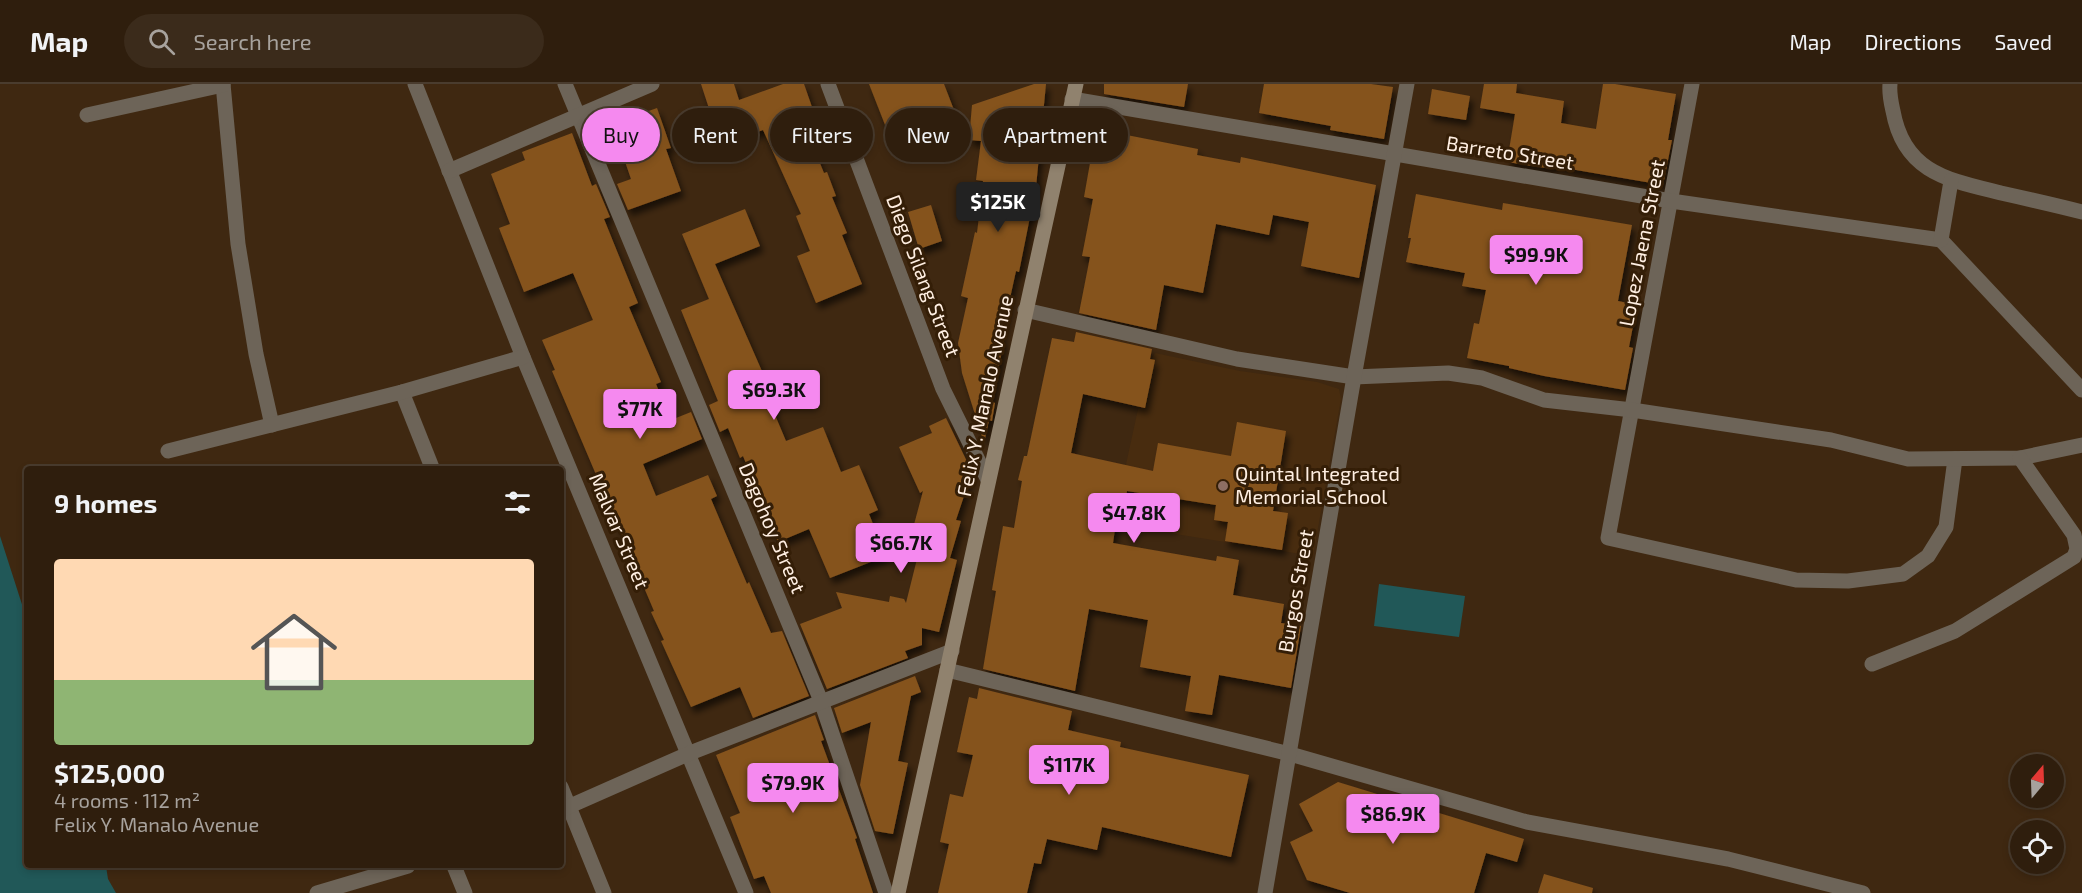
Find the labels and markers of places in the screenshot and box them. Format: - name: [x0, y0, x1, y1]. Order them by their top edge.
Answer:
- pin: $125K: [956, 182, 1040, 233]
- pin: $99.9K: [1487, 235, 1585, 286]
- pin: $69.3K: [725, 370, 823, 421]
- pin: $77K: [604, 389, 676, 440]
- place label: Quintal Integrated Memorial School: [1235, 461, 1400, 508]
- marker: Quintal Integrated Memorial School: [1216, 479, 1230, 493]
- pin: $47.8K: [1085, 493, 1183, 544]
- pin: $66.7K: [852, 523, 950, 574]
- pin: $117K: [1027, 745, 1111, 796]
- pin: $79.9K: [744, 763, 842, 814]
- pin: $86.9K: [1344, 794, 1442, 845]

